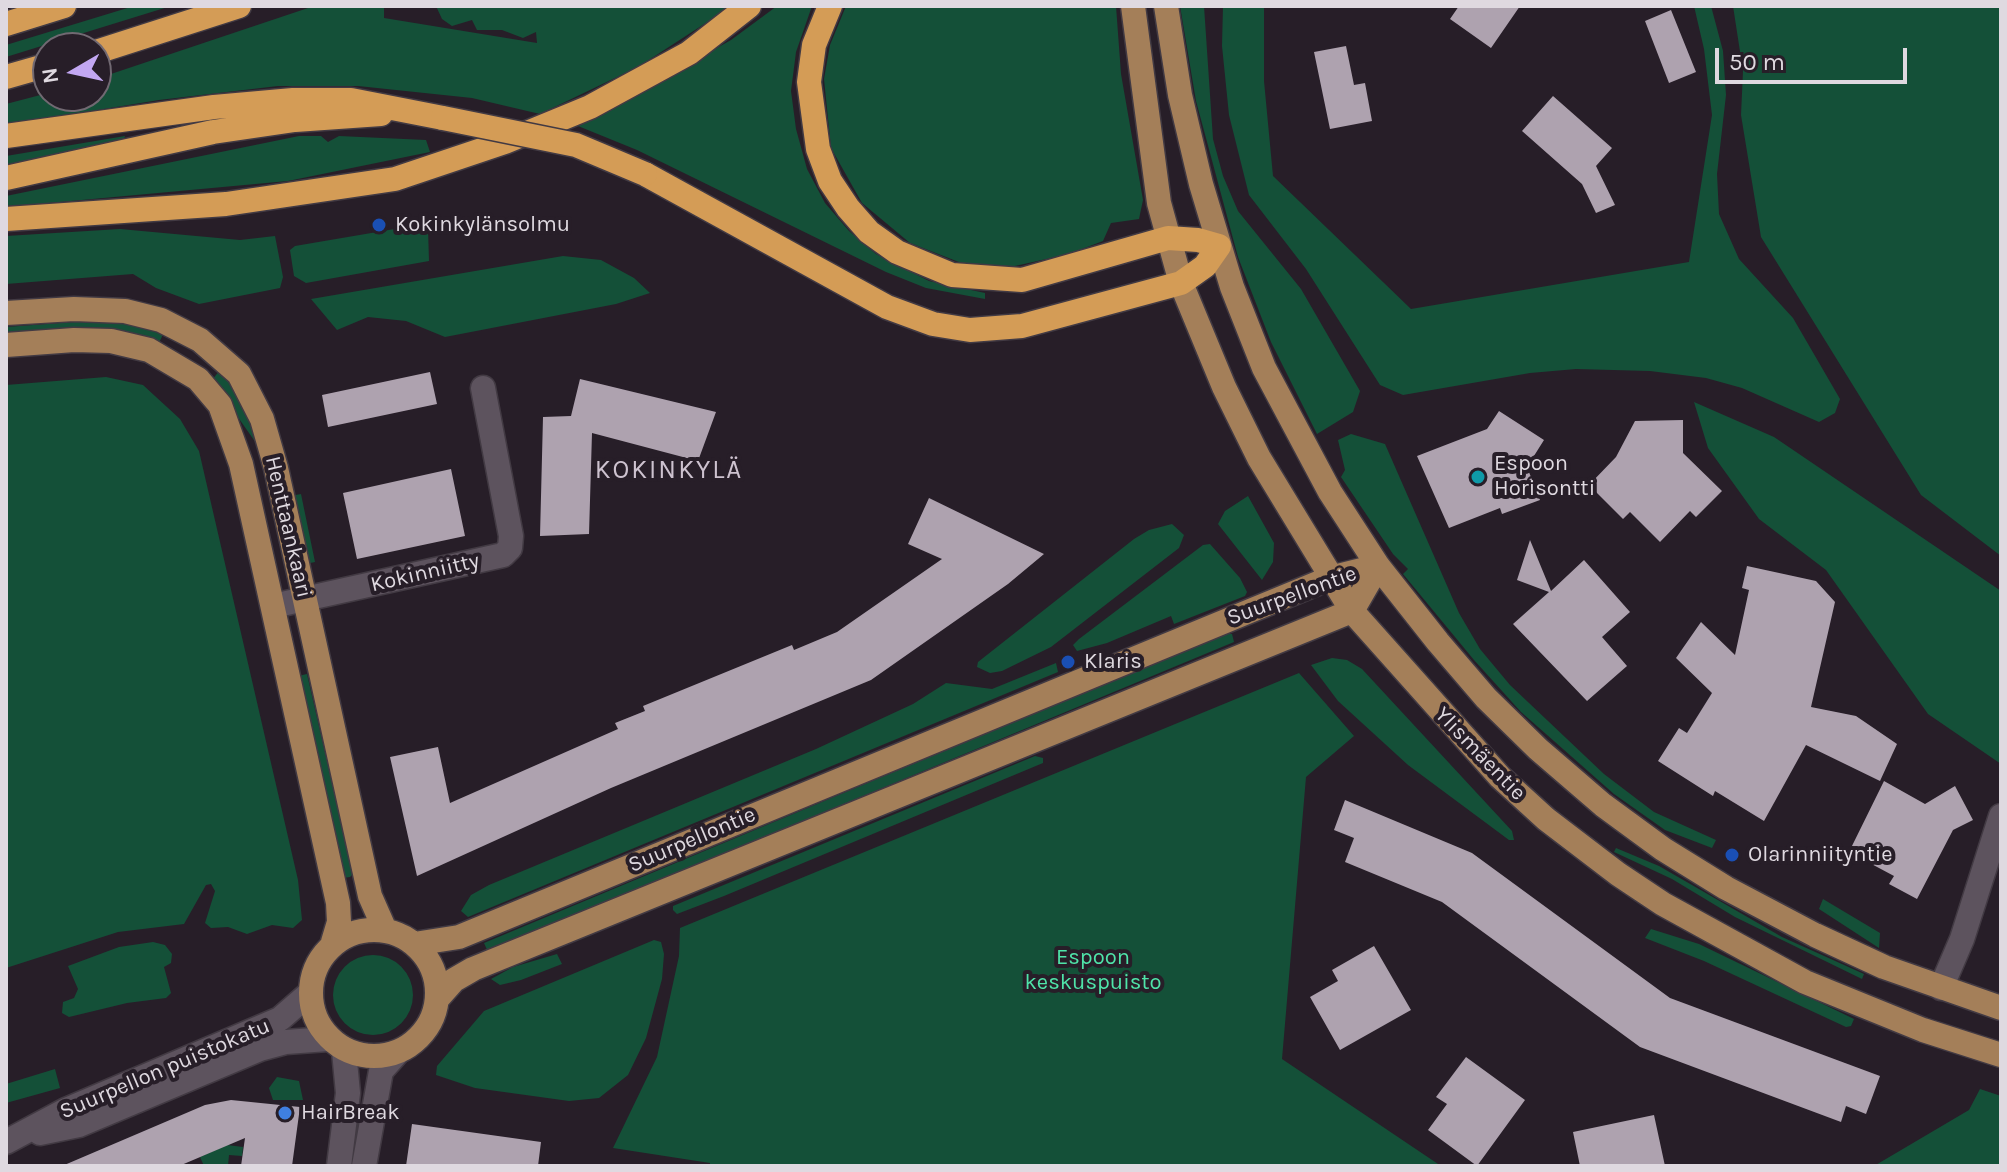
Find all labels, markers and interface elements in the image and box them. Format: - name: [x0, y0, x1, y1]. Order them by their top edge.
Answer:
- north arrow: [32, 32, 112, 112]
- scale bar: [1719, 32, 1911, 82]
- text: 50 m: [1729, 48, 1785, 76]
- text: N: [36, 66, 64, 85]
- place label: Kokinkylänsolmu: [395, 212, 570, 238]
- marker: Kokinkylänsolmu: [370, 216, 388, 234]
- place label: Espoon Horisontti: [1494, 451, 1595, 502]
- street label: Henttaankaari: [259, 454, 317, 600]
- district label: KOKINKYLÄ: [595, 455, 743, 487]
- marker: Espoon Horisontti: [1469, 468, 1487, 486]
- street label: Kokinniitty: [368, 548, 482, 598]
- street label: Suurpellontie: [1224, 560, 1360, 632]
- place label: Klaris: [1084, 649, 1142, 675]
- marker: Klaris: [1059, 653, 1077, 671]
- street label: Ylismäentie: [1429, 702, 1531, 806]
- street label: Suurpellontie: [624, 801, 760, 879]
- place label: Olarinniityntie: [1748, 842, 1893, 868]
- marker: Olarinniityntie: [1723, 846, 1741, 864]
- park label: Espoon keskuspuisto: [1024, 945, 1162, 996]
- street label: Suurpellon puistokatu: [56, 1013, 274, 1125]
- place label: HairBreak: [301, 1100, 400, 1126]
- marker: HairBreak: [276, 1104, 294, 1122]

